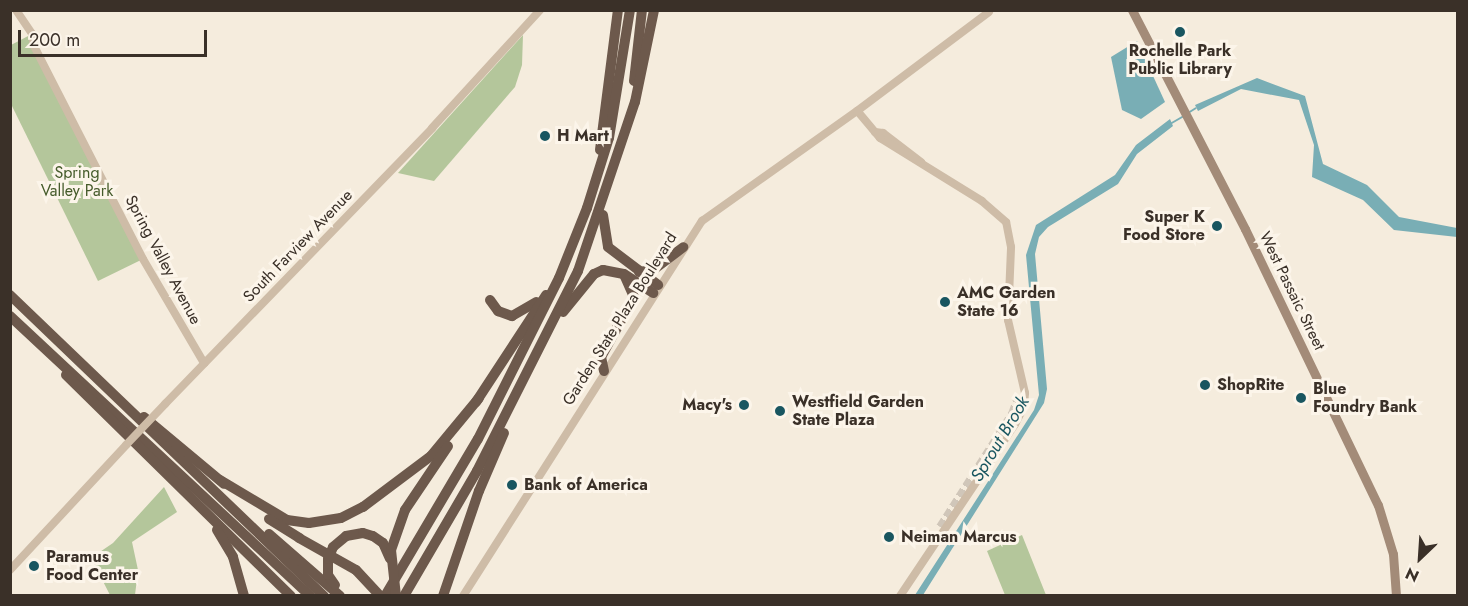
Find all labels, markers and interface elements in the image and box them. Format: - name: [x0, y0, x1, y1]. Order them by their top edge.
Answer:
- scale bar: [21, 18, 210, 56]
- marker: Rochelle Park Public Library: [1173, 25, 1187, 39]
- text: 200 m: [29, 27, 80, 53]
- place label: Rochelle Park Public Library: [1128, 41, 1232, 79]
- place label: H Mart: [557, 126, 609, 146]
- marker: H Mart: [538, 129, 552, 143]
- park label: Spring Valley Park: [41, 163, 113, 201]
- street label: South Farview Avenue: [239, 186, 357, 306]
- street label: Spring Valley Avenue: [121, 192, 205, 328]
- place label: Super K Food Store: [1123, 207, 1205, 245]
- marker: Super K Food Store: [1210, 219, 1224, 233]
- street label: Garden State Plaza Boulevard: [559, 229, 681, 409]
- street label: West Passaic Street: [1255, 229, 1329, 353]
- place label: AMC Garden State 16: [957, 283, 1055, 321]
- marker: AMC Garden State 16: [938, 295, 952, 309]
- place label: ShopRite: [1217, 375, 1284, 395]
- marker: ShopRite: [1198, 378, 1212, 392]
- place label: Blue Foundry Bank: [1313, 379, 1417, 417]
- marker: Blue Foundry Bank: [1294, 391, 1308, 405]
- place label: Westfield Garden State Plaza: [792, 392, 924, 430]
- water label: Sprout Brook: [966, 392, 1034, 486]
- place label: Macy's: [682, 395, 732, 415]
- marker: Macy's: [737, 398, 751, 412]
- marker: Westfield Garden State Plaza: [773, 404, 787, 418]
- place label: Bank of America: [524, 475, 648, 495]
- marker: Bank of America: [505, 478, 519, 492]
- place label: Neiman Marcus: [901, 527, 1017, 547]
- north arrow: [1390, 528, 1450, 588]
- marker: Neiman Marcus: [882, 530, 896, 544]
- place label: Paramus Food Center: [46, 547, 138, 585]
- marker: Paramus Food Center: [27, 559, 41, 573]
- text: N: [1402, 562, 1423, 588]

